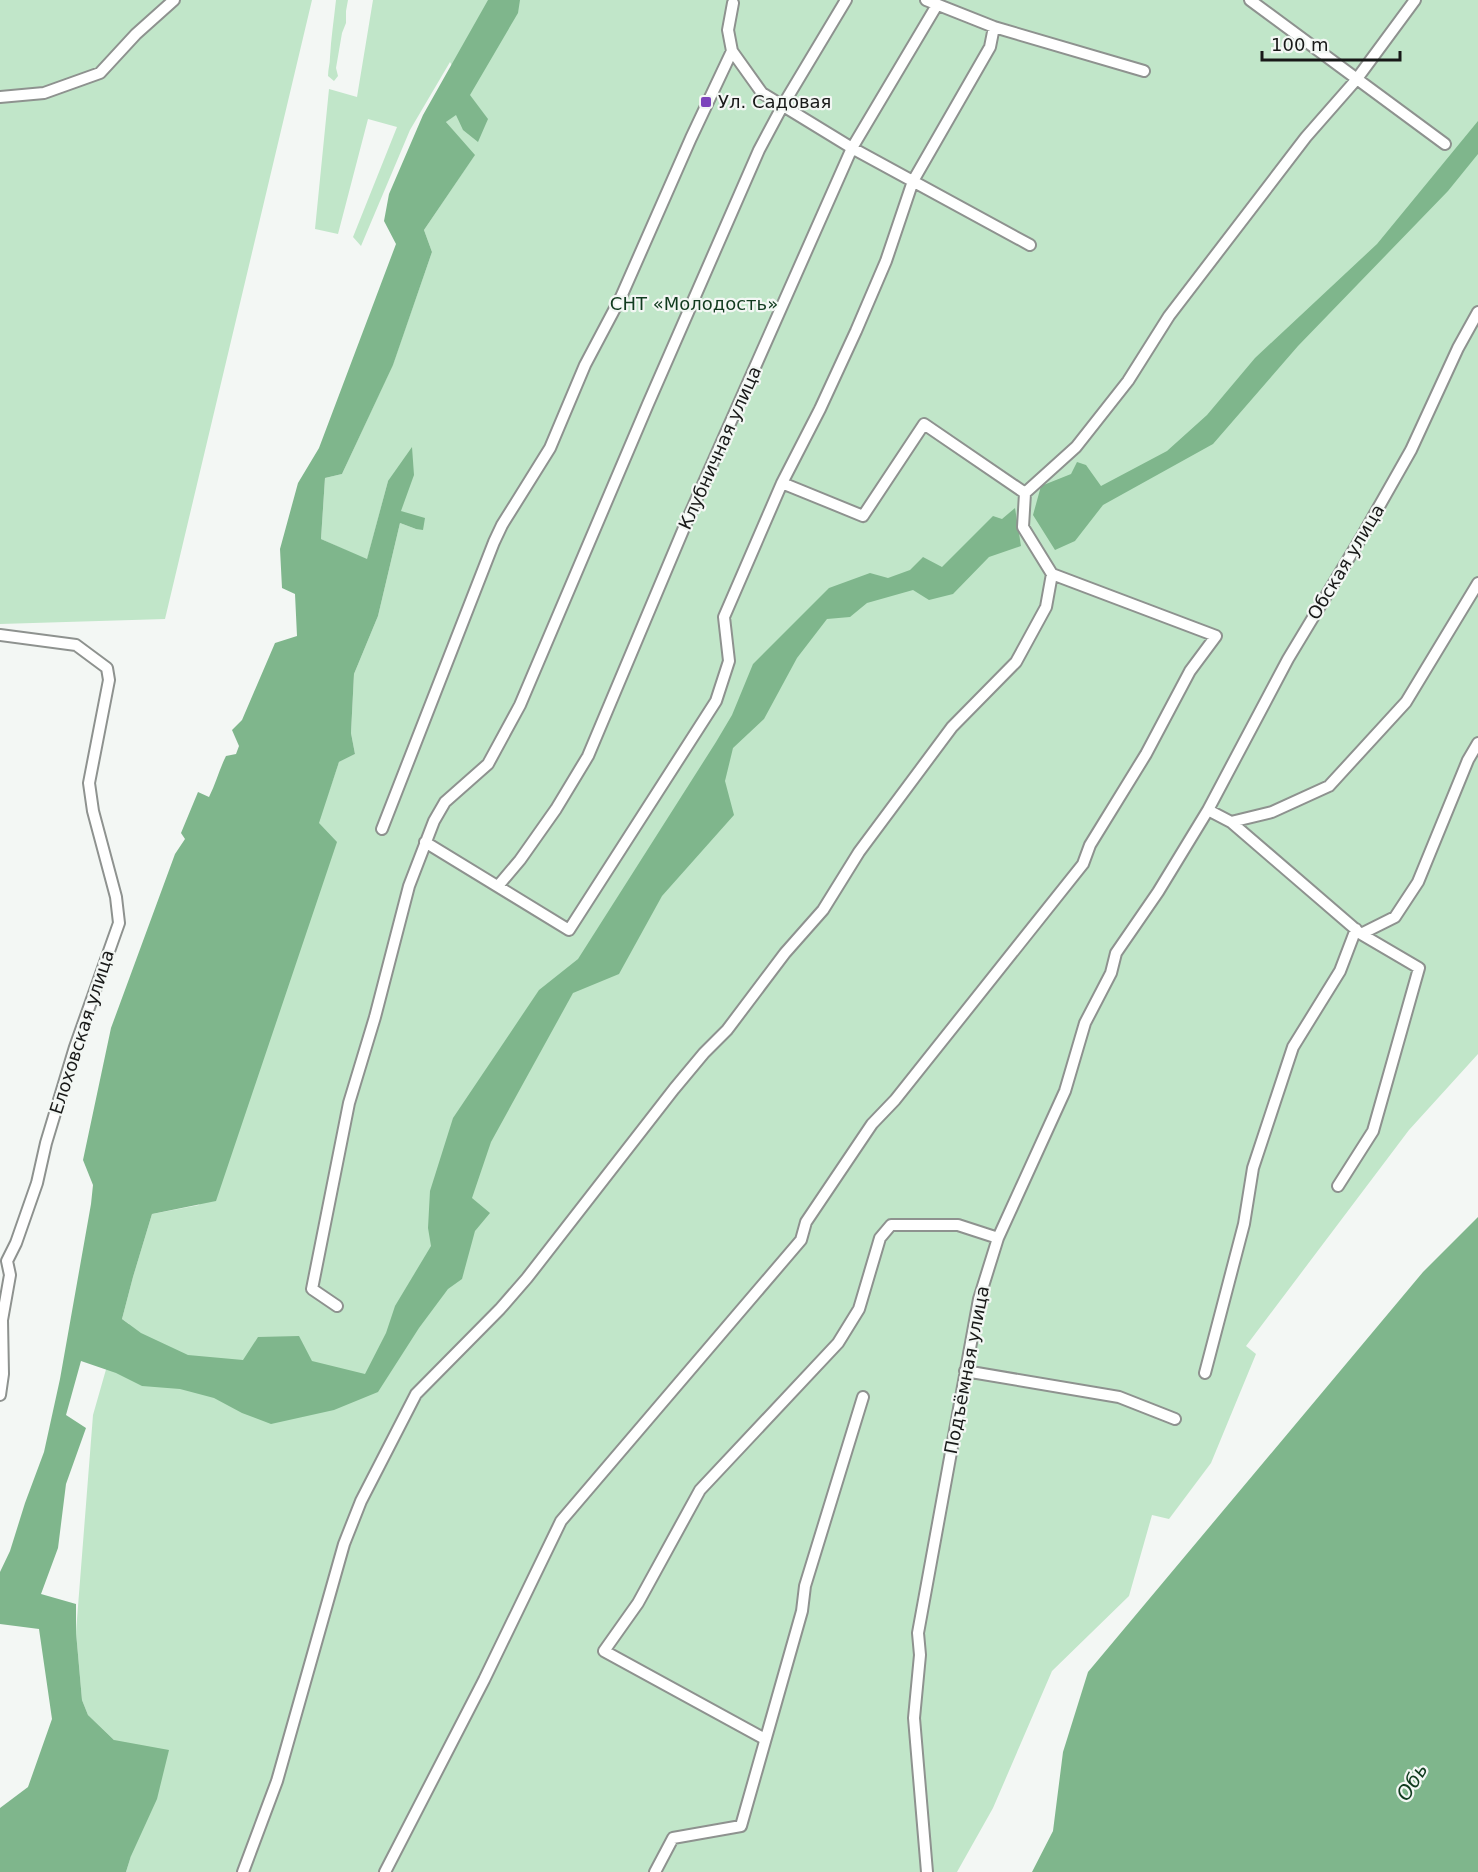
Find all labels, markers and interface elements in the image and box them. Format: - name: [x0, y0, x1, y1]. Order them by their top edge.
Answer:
- scale bar: [1262, 24, 1400, 62]
- text: 100 m: [1271, 34, 1329, 55]
- place label: Ул. Садовая: [718, 91, 831, 112]
- marker: Ул. Садовая: [699, 95, 713, 109]
- park label: СНТ «Молодость»: [610, 293, 778, 314]
- street label: Клубничная улица: [674, 363, 765, 533]
- street label: Обская улица: [1303, 500, 1388, 623]
- street label: Елоховская улица: [45, 947, 118, 1117]
- street label: Подъёмная улица: [940, 1284, 993, 1456]
- water label: Обь: [1391, 1759, 1433, 1805]

